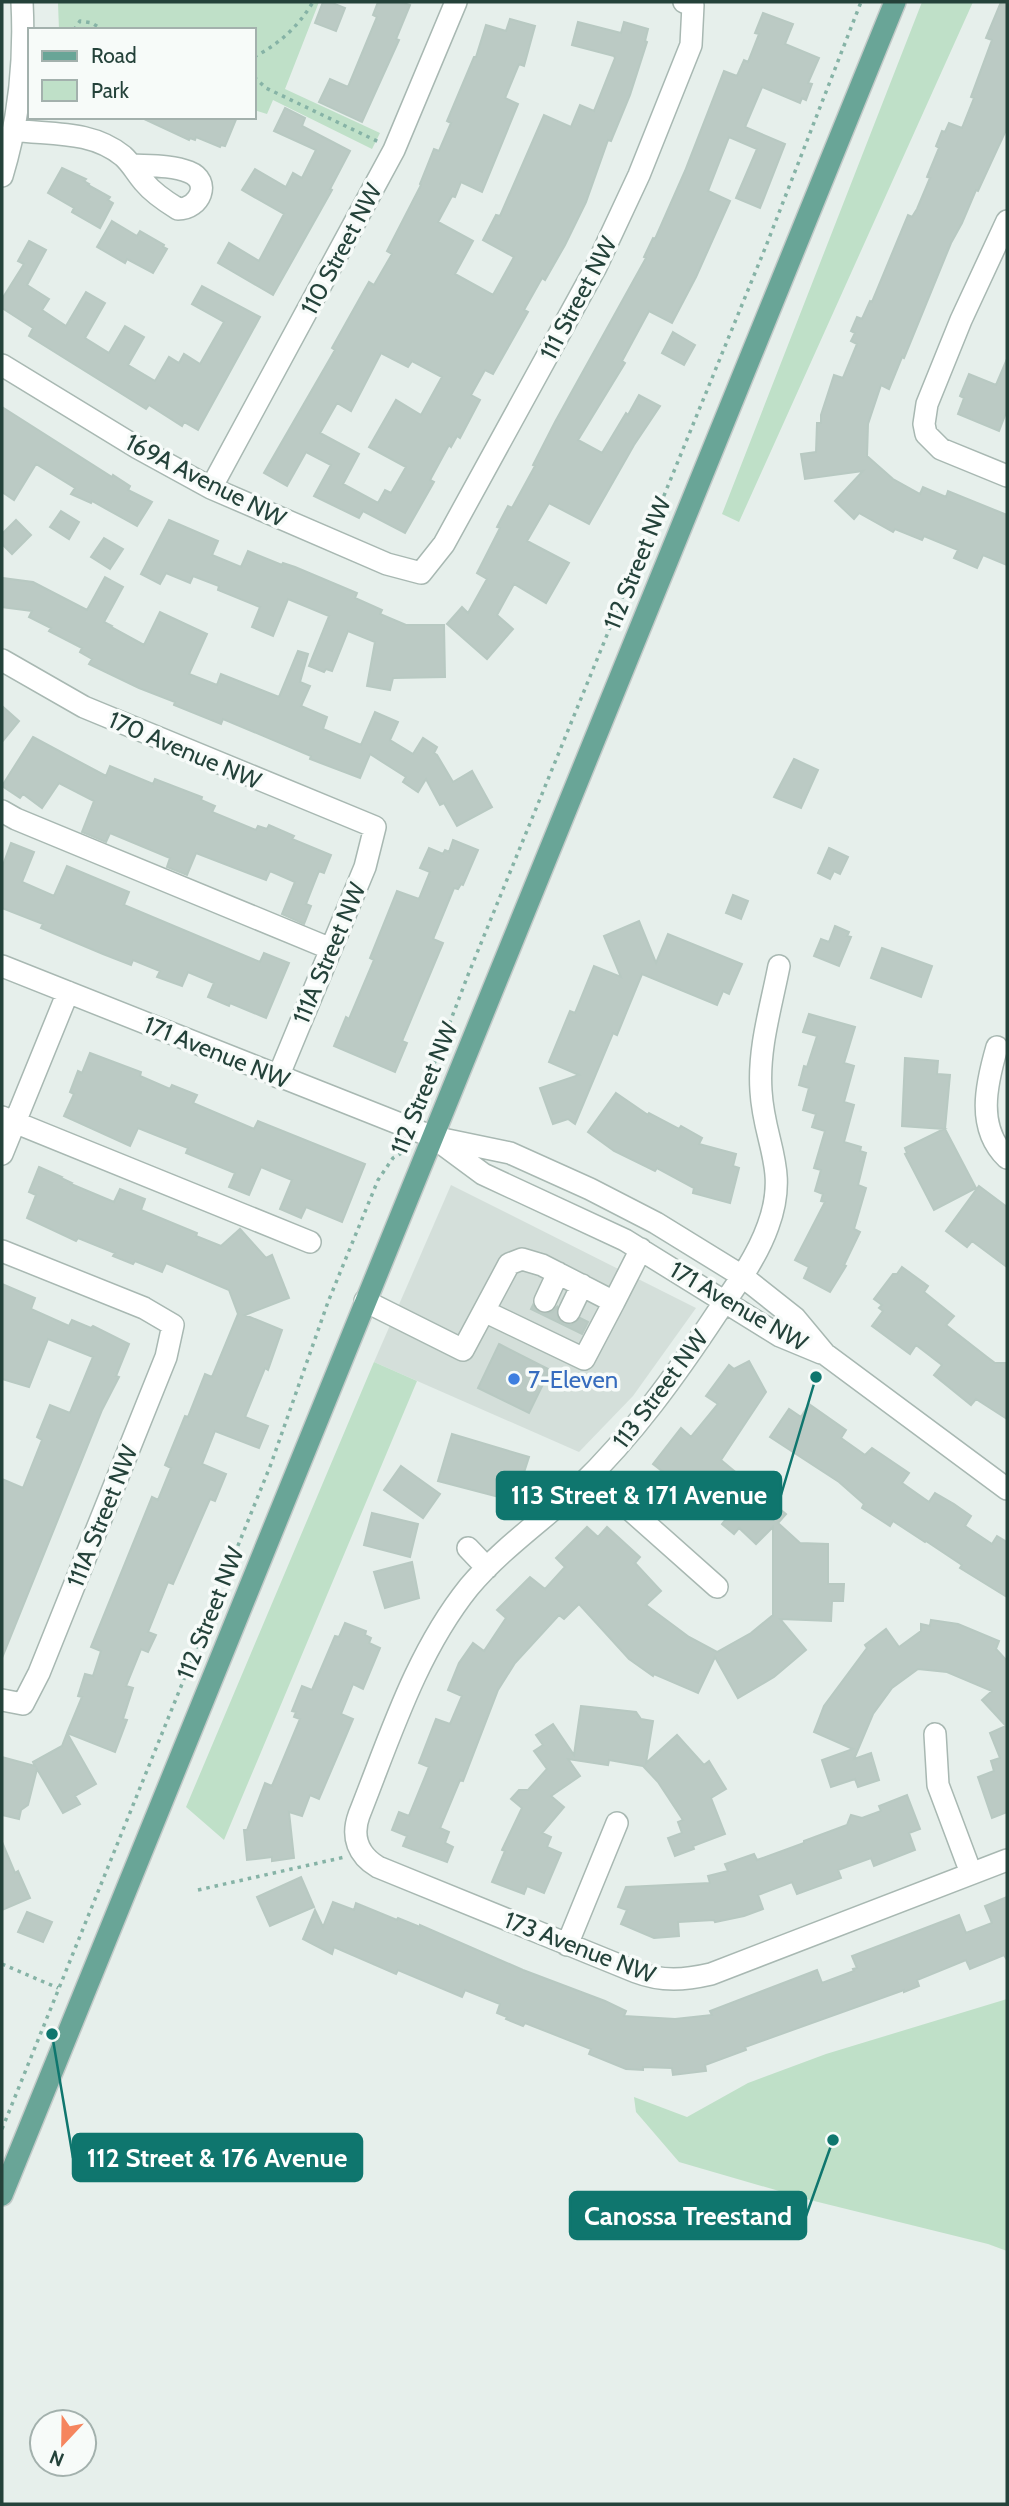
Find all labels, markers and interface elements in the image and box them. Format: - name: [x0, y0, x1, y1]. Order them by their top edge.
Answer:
- legend: [28, 28, 256, 119]
- text: Road: [91, 43, 137, 68]
- text: Park: [91, 78, 129, 103]
- street label: 110 Street NW: [294, 178, 388, 320]
- street label: 111 Street NW: [533, 231, 623, 365]
- street label: 169A Avenue NW: [121, 427, 291, 533]
- street label: 112 Street NW: [597, 492, 677, 633]
- street label: 170 Avenue NW: [104, 705, 266, 795]
- street label: 111A Street NW: [286, 878, 372, 1028]
- street label: 171 Avenue NW: [140, 1010, 294, 1094]
- street label: 112 Street NW: [384, 1017, 464, 1158]
- street label: 171 Avenue NW: [665, 1255, 813, 1357]
- street label: 113 Street NW: [606, 1324, 714, 1454]
- place label: 7-Eleven: [528, 1365, 618, 1394]
- marker: 7-Eleven: [506, 1371, 522, 1387]
- street label: 111A Street NW: [60, 1441, 144, 1591]
- callout: 113 Street & 171 Avenue: [497, 1472, 781, 1519]
- text: 113 Street & 171 Avenue: [511, 1479, 767, 1511]
- street label: 112 Street NW: [170, 1542, 250, 1683]
- street label: 173 Avenue NW: [500, 1905, 660, 1989]
- callout: 112 Street & 176 Avenue: [73, 2134, 362, 2181]
- text: 112 Street & 176 Avenue: [87, 2142, 347, 2174]
- callout: Canossa Treestand: [570, 2192, 806, 2239]
- text: Canossa Treestand: [584, 2200, 792, 2232]
- north arrow: [28, 2408, 98, 2478]
- text: N: [46, 2445, 67, 2471]

